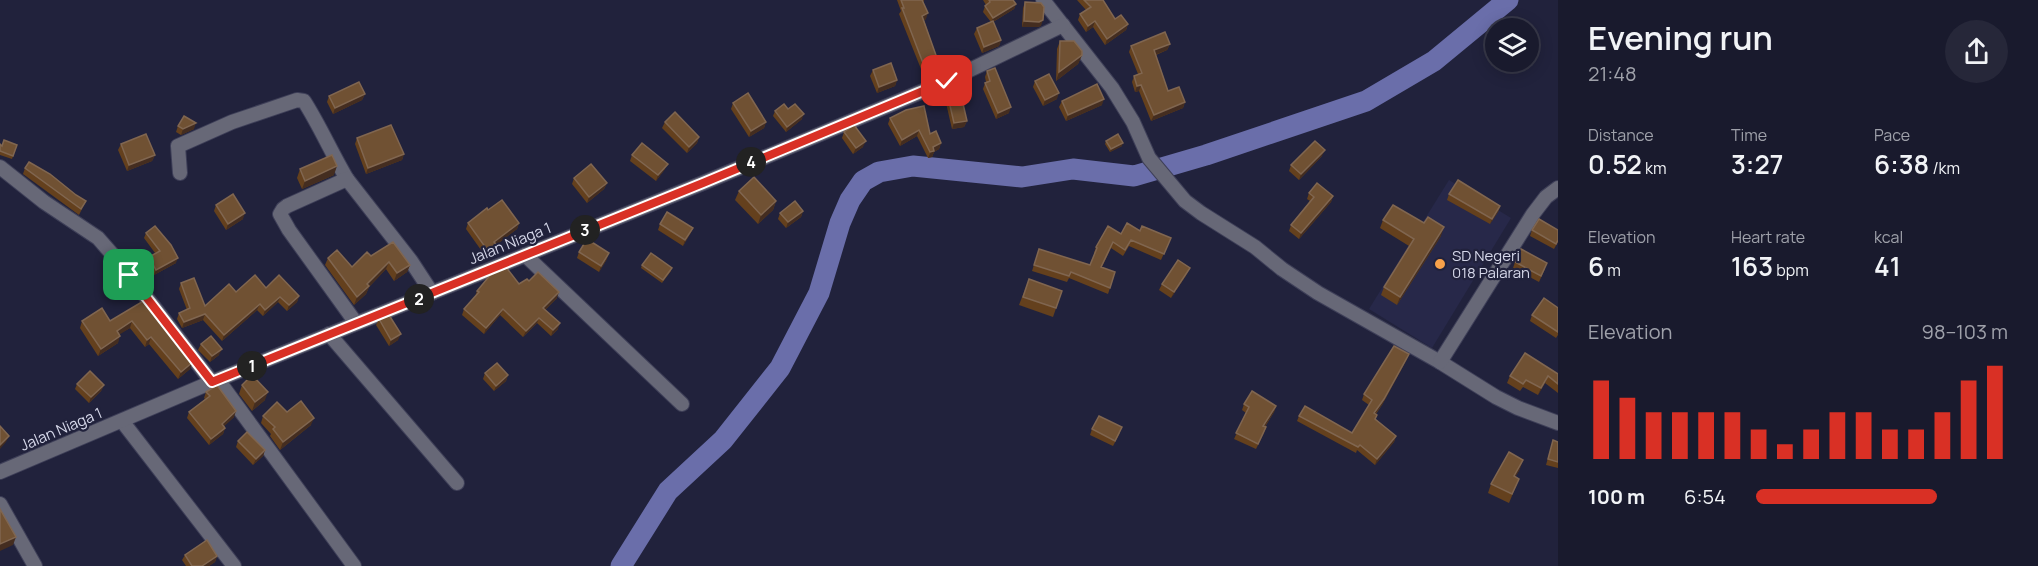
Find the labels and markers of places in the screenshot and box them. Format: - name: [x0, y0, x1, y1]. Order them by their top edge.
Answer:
- pin: [921, 55, 972, 106]
- pin: 4: [736, 147, 766, 177]
- pin: 3: [570, 215, 600, 245]
- place label: SD Negeri 018 Palaran: [1452, 245, 1530, 283]
- pin: [103, 249, 154, 300]
- marker: SD Negeri 018 Palaran: [1433, 257, 1447, 271]
- pin: 2: [404, 284, 434, 314]
- pin: 1: [237, 351, 267, 381]

